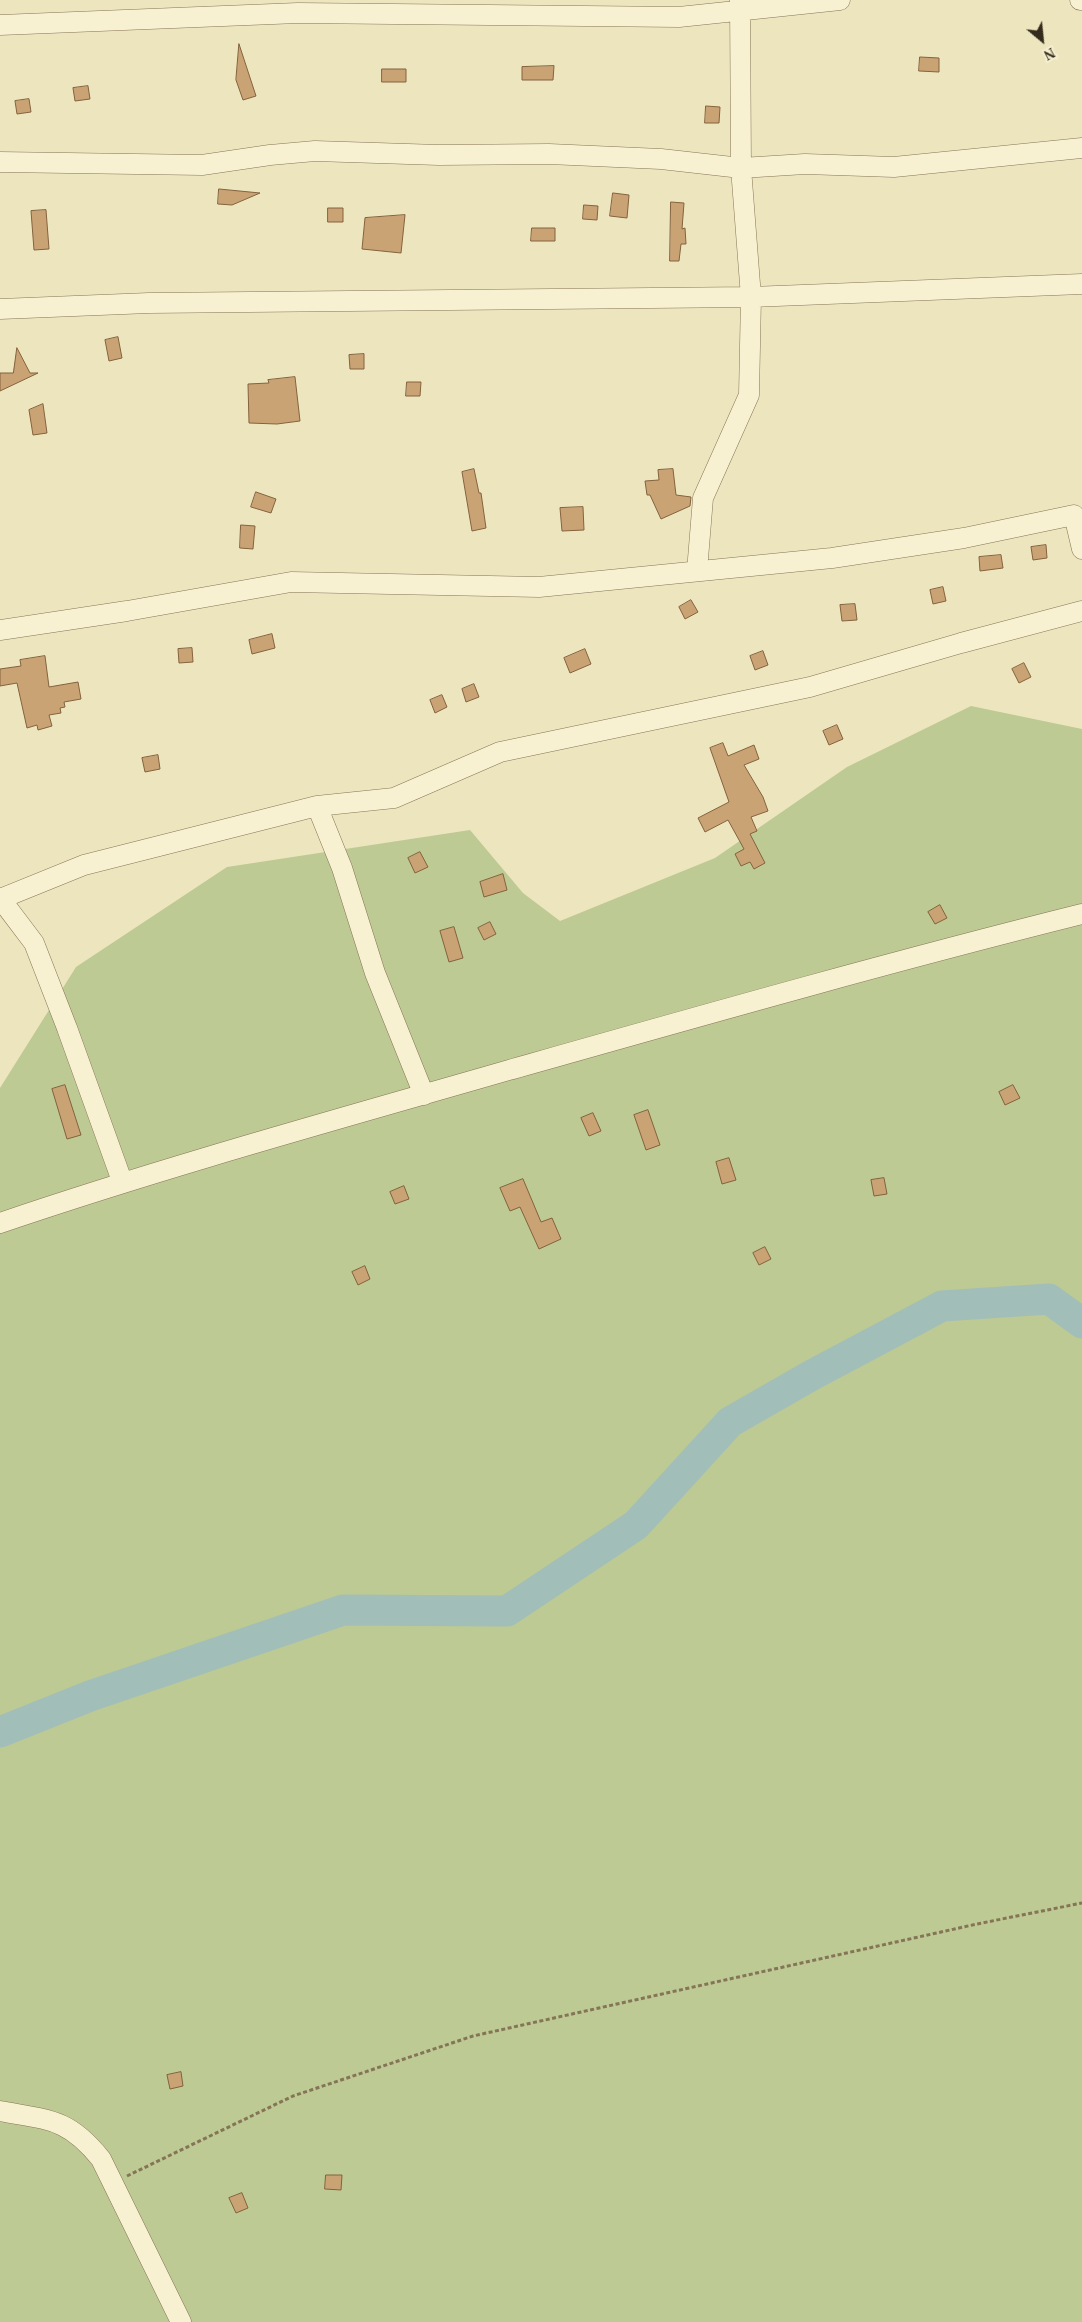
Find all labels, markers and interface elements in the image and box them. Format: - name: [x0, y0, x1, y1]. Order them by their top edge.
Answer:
- north arrow: [1017, 15, 1067, 65]
- text: N: [1041, 45, 1057, 63]

